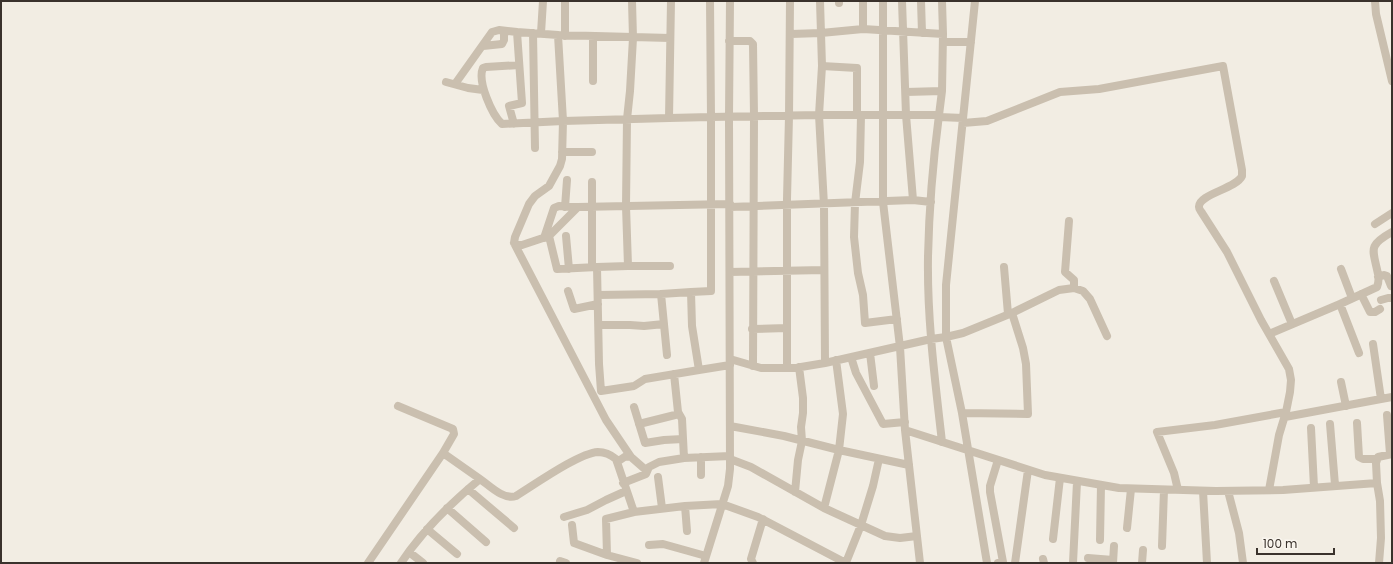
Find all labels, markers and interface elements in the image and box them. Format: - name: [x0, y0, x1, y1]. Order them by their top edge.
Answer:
- scale bar: [1257, 530, 1334, 556]
- text: 100 m: [1263, 535, 1297, 552]

